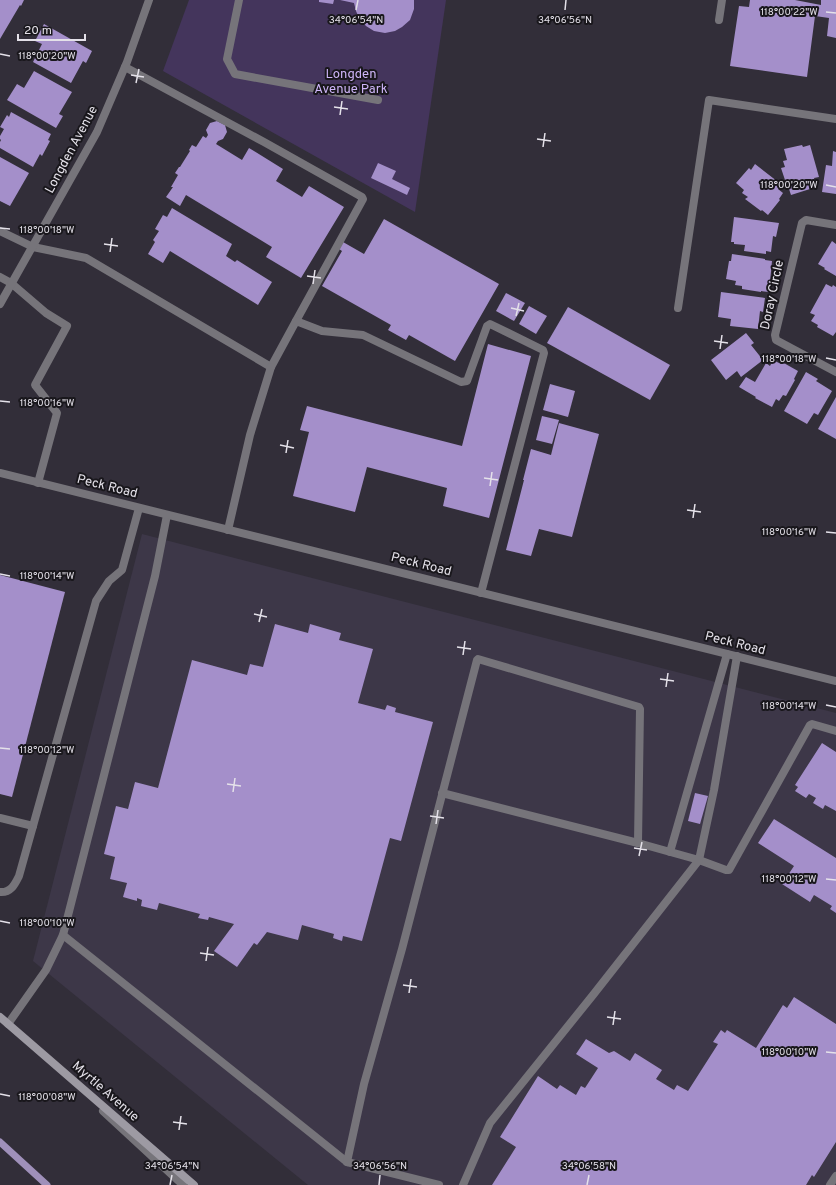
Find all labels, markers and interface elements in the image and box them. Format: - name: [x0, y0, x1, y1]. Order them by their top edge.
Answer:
- text: 118°00'22"W: [760, 6, 818, 19]
- text: 34°06'54"N: [329, 14, 383, 27]
- text: 34°06'56"N: [538, 14, 592, 27]
- scale bar: [18, 16, 85, 42]
- text: 20 m: [24, 23, 52, 39]
- text: 118°00'20"W: [18, 50, 76, 63]
- park label: Longden Avenue Park: [314, 67, 388, 98]
- street label: Longden Avenue: [42, 103, 102, 197]
- text: 118°00'20"W: [760, 179, 818, 192]
- text: 118°00'18"W: [20, 224, 74, 237]
- street label: Doray Circle: [758, 259, 788, 331]
- text: 118°00'18"W: [762, 353, 816, 366]
- text: 118°00'16"W: [20, 397, 74, 410]
- street label: Peck Road: [75, 472, 139, 502]
- text: 118°00'16"W: [762, 526, 816, 539]
- street label: Peck Road: [389, 550, 453, 580]
- text: 118°00'14"W: [20, 570, 74, 583]
- street label: Peck Road: [703, 629, 767, 659]
- text: 118°00'14"W: [762, 700, 816, 713]
- text: 118°00'12"W: [20, 744, 74, 757]
- text: 118°00'12"W: [762, 873, 816, 886]
- text: 118°00'10"W: [19, 917, 75, 930]
- text: 118°00'10"W: [761, 1046, 817, 1059]
- street label: Myrtle Avenue: [68, 1058, 142, 1126]
- text: 118°00'08"W: [18, 1091, 76, 1104]
- text: 34°06'54"N: [145, 1160, 199, 1173]
- text: 34°06'56"N: [353, 1160, 407, 1173]
- text: 34°06'58"N: [562, 1160, 616, 1173]

